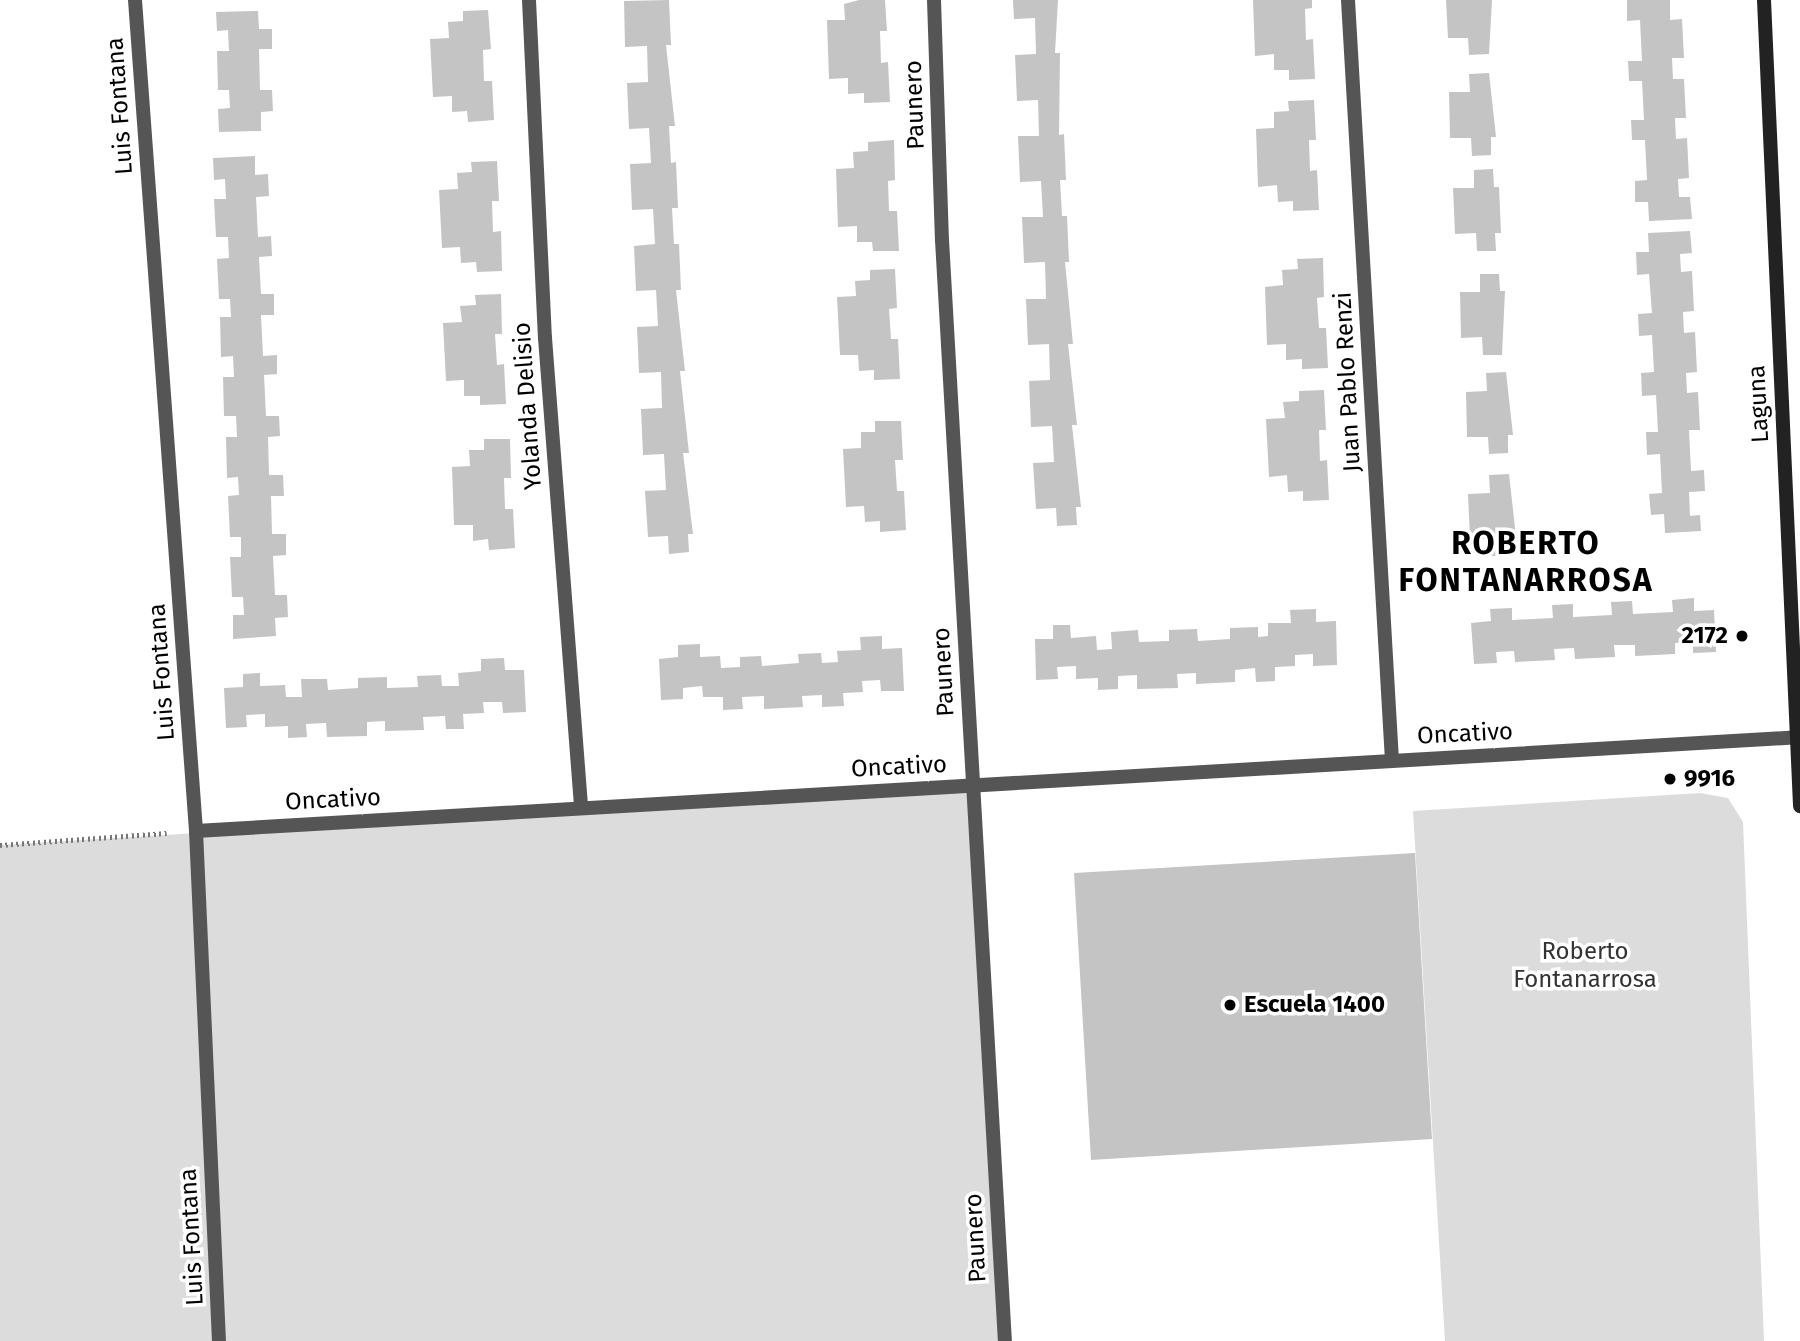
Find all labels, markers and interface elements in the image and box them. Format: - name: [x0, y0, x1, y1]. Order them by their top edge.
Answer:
- street label: Luis Fontana: [101, 36, 139, 176]
- street label: Paunero: [899, 60, 931, 150]
- street label: Juan Pablo Renzi: [1329, 291, 1367, 473]
- street label: Yolanda Delisio: [508, 321, 548, 491]
- street label: Laguna: [1743, 364, 1775, 444]
- district label: ROBERTO FONTANARROSA: [1400, 525, 1652, 600]
- street label: Luis Fontana: [143, 602, 181, 742]
- place label: 2172: [1682, 622, 1728, 650]
- street label: Paunero: [927, 627, 961, 717]
- marker: 2172: [1734, 628, 1750, 644]
- street label: Oncativo: [1416, 717, 1514, 751]
- street label: Oncativo: [850, 750, 948, 784]
- place label: 9916: [1684, 765, 1735, 793]
- marker: 9916: [1662, 771, 1678, 787]
- street label: Oncativo: [284, 783, 382, 817]
- park label: Roberto Fontanarrosa: [1513, 938, 1657, 994]
- place label: Escuela 1400: [1244, 991, 1385, 1019]
- marker: Escuela 1400: [1222, 997, 1238, 1013]
- street label: Luis Fontana: [174, 1168, 210, 1306]
- street label: Paunero: [959, 1193, 993, 1283]

